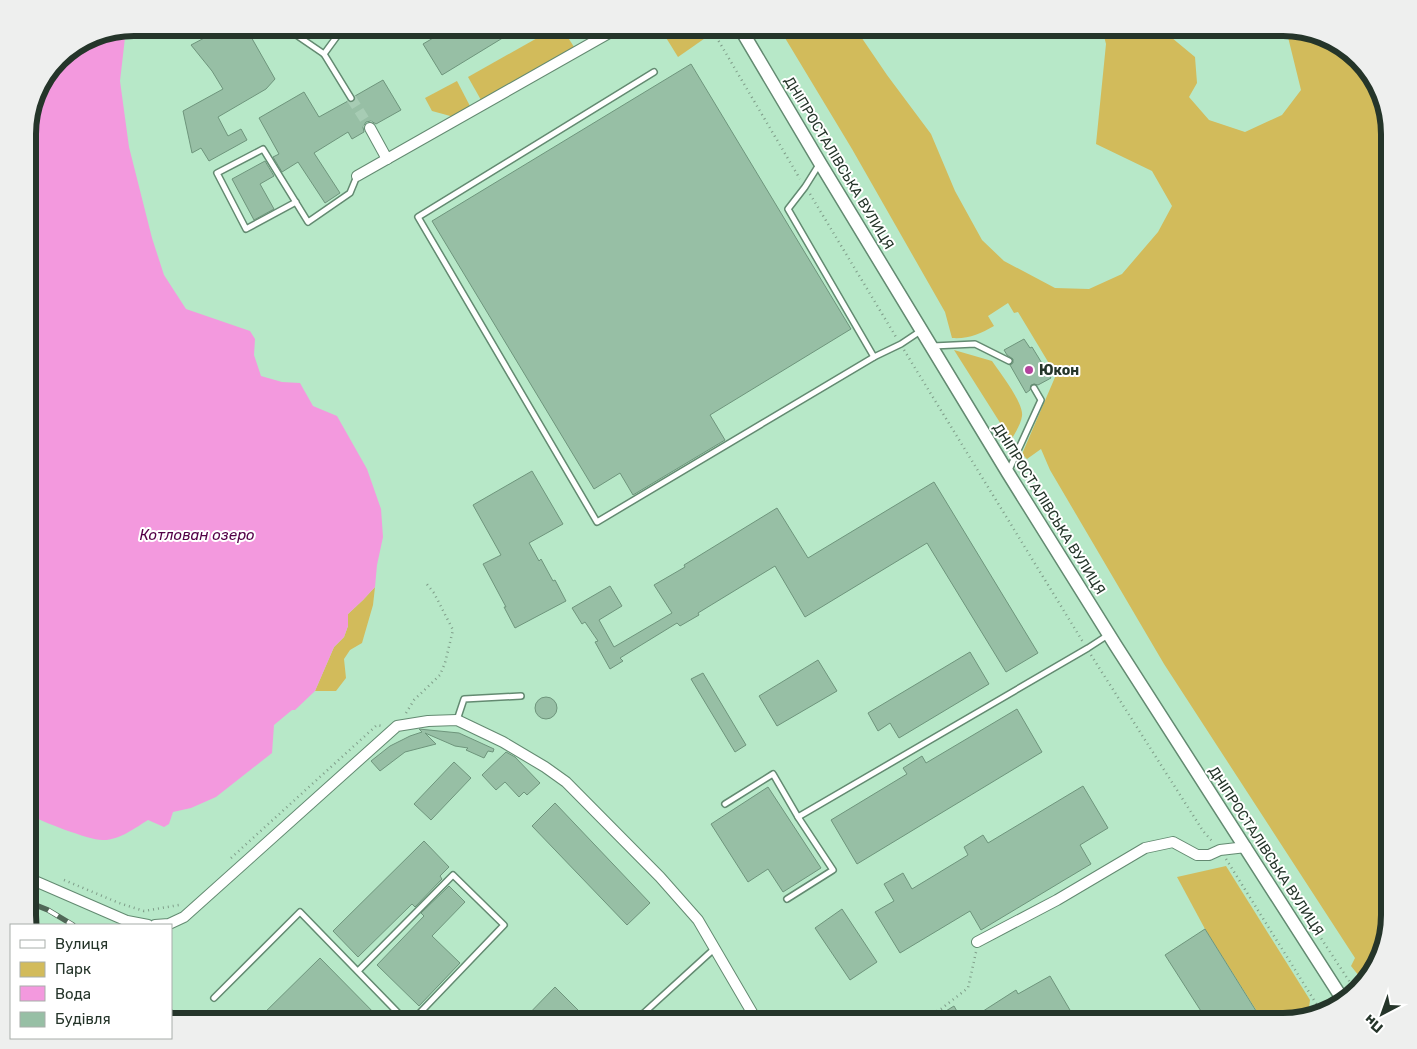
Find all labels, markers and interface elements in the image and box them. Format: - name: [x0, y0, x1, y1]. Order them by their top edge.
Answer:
- street label: ДНІПРОСТАЛІВСЬКА ВУЛИЦЯ: [781, 74, 897, 252]
- place label: Юкон: [1039, 362, 1079, 379]
- marker: Юкон: [1023, 364, 1035, 376]
- street label: ДНІПРОСТАЛІВСЬКА ВУЛИЦЯ: [989, 420, 1109, 598]
- water label: Котлован озеро: [139, 526, 255, 544]
- street label: ДНІПРОСТАЛІВСЬКА ВУЛИЦЯ: [1205, 763, 1327, 939]
- legend: [10, 924, 172, 1039]
- text: Вулиця: [55, 935, 108, 953]
- text: Парк: [55, 960, 91, 978]
- text: Вода: [55, 985, 91, 1003]
- north arrow: [1357, 989, 1407, 1039]
- text: Будівля: [55, 1010, 111, 1028]
- text: Пн: [1361, 1011, 1387, 1036]

